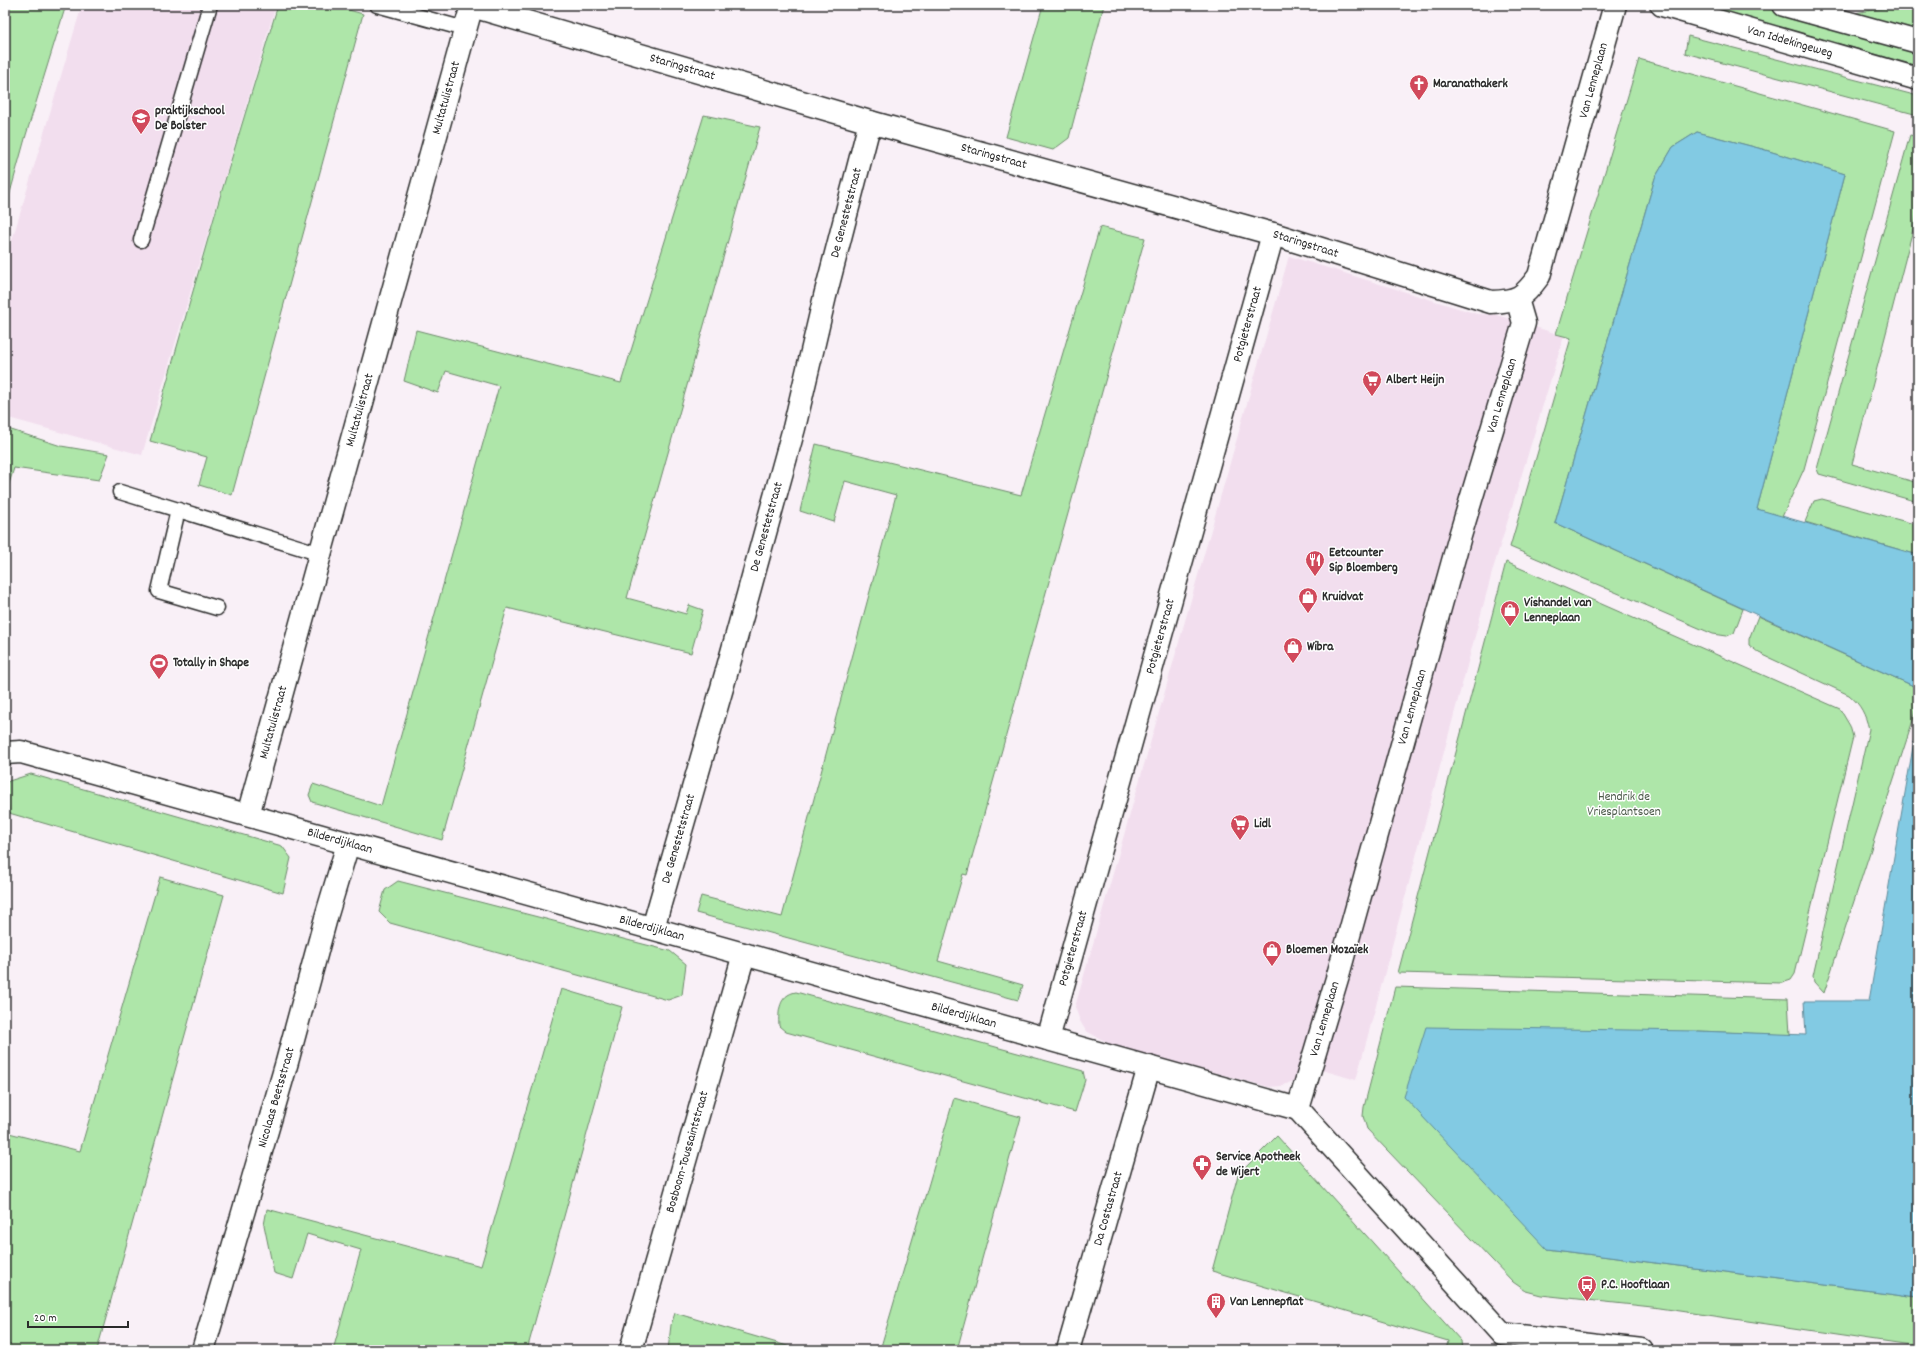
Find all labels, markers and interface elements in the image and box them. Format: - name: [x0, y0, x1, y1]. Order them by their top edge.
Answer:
- street label: Van Iddekingeweg: [1745, 21, 1835, 63]
- street label: Van Lenneplaan: [1574, 41, 1613, 120]
- street label: Staringstraat: [647, 49, 718, 86]
- street label: Multatulistraat: [427, 59, 466, 137]
- church icon: Maranathakerk: [1408, 73, 1430, 101]
- place label: Maranathakerk: [1433, 75, 1508, 94]
- place label: praktijkschool De Bolster: [155, 102, 225, 136]
- school or university icon: praktijkschool De Bolster: [130, 107, 152, 135]
- street label: Staringstraat: [959, 138, 1029, 175]
- street label: De Genestetstraat: [826, 165, 867, 260]
- street label: Staringstraat: [1270, 225, 1341, 263]
- street label: Potgieterstraat: [1228, 284, 1267, 364]
- street label: Van Lenneplaan: [1482, 356, 1522, 436]
- supermarket icon: Albert Heijn: [1361, 369, 1383, 397]
- street label: Multatulistraat: [341, 371, 379, 449]
- place label: Albert Heijn: [1386, 371, 1444, 390]
- street label: De Genestetstraat: [745, 480, 788, 574]
- place label: Eetcounter Sip Bloemberg: [1329, 544, 1398, 578]
- restaurant icon: Eetcounter Sip Bloemberg: [1304, 549, 1326, 577]
- shop icon: Kruidvat: [1297, 586, 1319, 614]
- place label: Kruidvat: [1322, 588, 1363, 607]
- place label: Vishandel van Lenneplaan: [1524, 594, 1592, 628]
- street label: Potgieterstraat: [1141, 596, 1180, 676]
- shop icon: Vishandel van Lenneplaan: [1499, 599, 1521, 627]
- shop icon: Wibra: [1282, 636, 1304, 664]
- place label: Wibra: [1307, 638, 1334, 657]
- sports icon: Totally in Shape: [148, 652, 170, 680]
- place label: Totally in Shape: [173, 654, 249, 673]
- street label: Van Lenneplaan: [1393, 667, 1432, 747]
- street label: Multatulistraat: [254, 683, 293, 761]
- park label: Hendrik de Vriesplantsoen: [1587, 788, 1661, 822]
- street label: De Genestetstraat: [657, 791, 701, 886]
- supermarket icon: Lidl: [1229, 813, 1251, 841]
- place label: Lidl: [1254, 815, 1272, 834]
- street label: Bilderdijklaan: [305, 823, 375, 859]
- street label: Potgieterstraat: [1054, 908, 1093, 989]
- street label: Bilderdijklaan: [617, 910, 687, 947]
- shop icon: Bloemen Mozaïek: [1261, 939, 1283, 967]
- place label: Bloemen Mozaïek: [1286, 941, 1369, 960]
- street label: Van Lenneplaan: [1305, 979, 1345, 1059]
- street label: Bilderdijklaan: [929, 997, 999, 1034]
- street label: Nicolaas Beetsstraat: [253, 1045, 300, 1150]
- street label: Bosboom-Toussaintstraat: [661, 1089, 714, 1215]
- place label: Service Apotheek de Wijert: [1216, 1148, 1301, 1182]
- pharmacy icon: Service Apotheek de Wijert: [1191, 1153, 1213, 1181]
- street label: Da Costastraat: [1089, 1169, 1128, 1248]
- bus stop icon: P.C. Hooftlaan: [1576, 1274, 1598, 1302]
- place label: P.C. Hooftlaan: [1601, 1276, 1670, 1295]
- building icon: Van Lennepflat: [1205, 1291, 1227, 1319]
- place label: Van Lennepflat: [1230, 1293, 1304, 1312]
- scale bar: [28, 1303, 128, 1329]
- text: 20 m: [34, 1310, 57, 1327]

